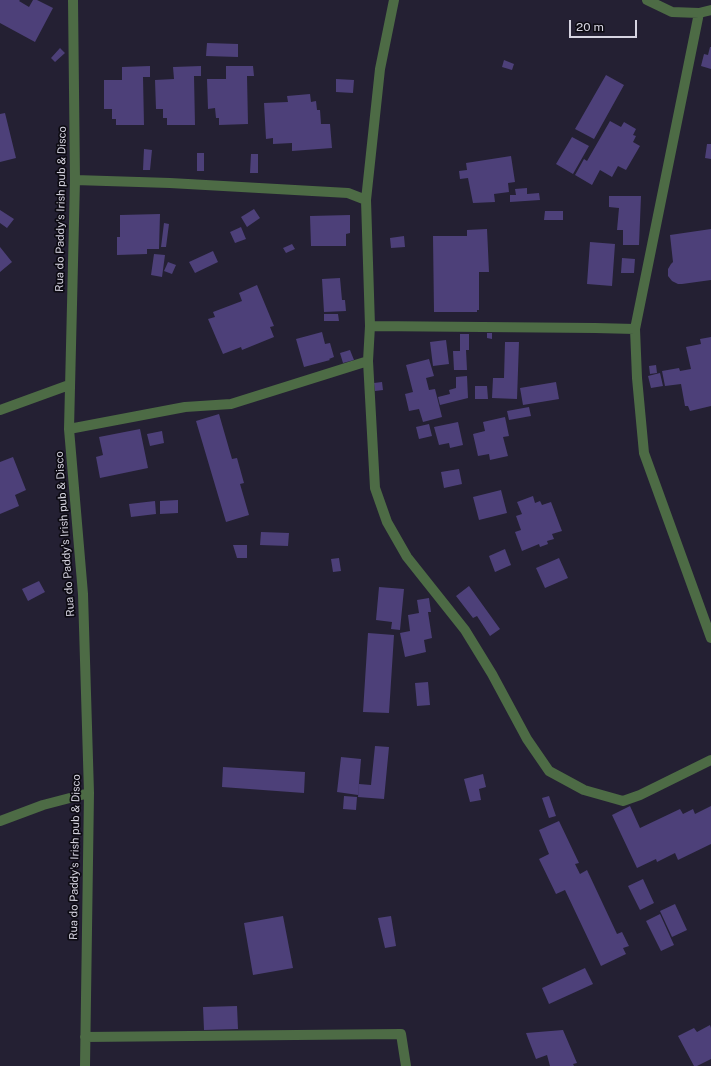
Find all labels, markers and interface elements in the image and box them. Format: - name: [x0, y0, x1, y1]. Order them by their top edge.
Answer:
- scale bar: [571, 12, 639, 38]
- text: 20 m: [576, 20, 604, 34]
- street label: Rua do Paddy's Irish pub & Disco: [53, 126, 69, 292]
- street label: Rua do Paddy's Irish pub & Disco: [53, 451, 77, 617]
- street label: Rua do Paddy's Irish pub & Disco: [67, 774, 83, 940]

